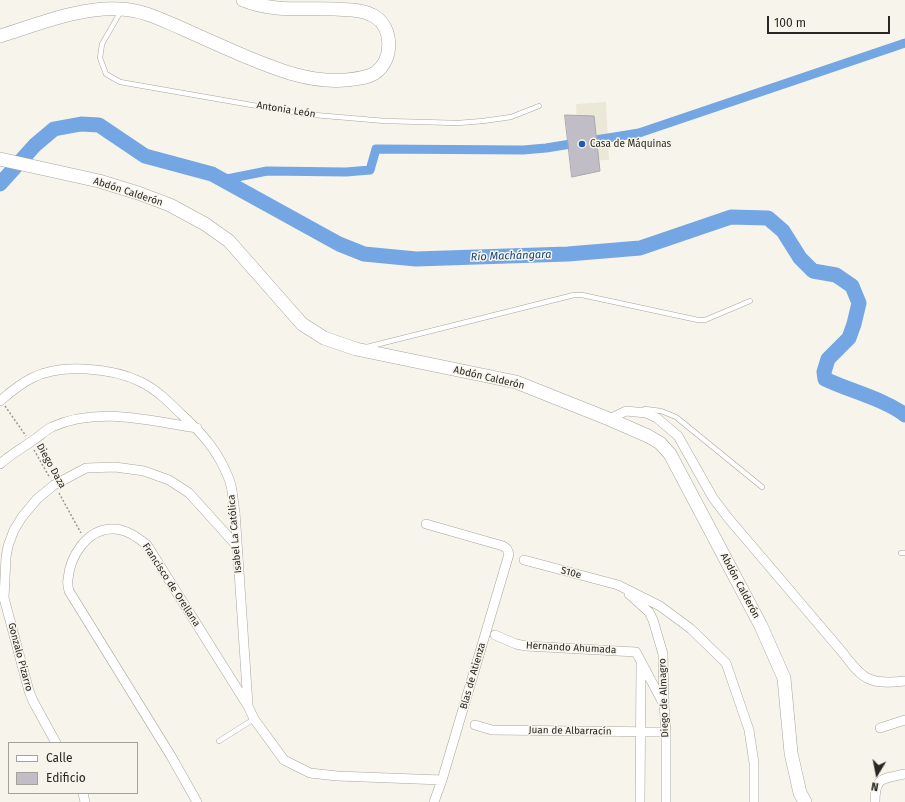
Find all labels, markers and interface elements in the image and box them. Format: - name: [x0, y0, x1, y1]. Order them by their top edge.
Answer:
- scale bar: [769, 8, 892, 34]
- text: 100 m: [774, 16, 806, 30]
- street label: Antonia León: [256, 99, 316, 121]
- place label: Casa de Máquinas: [590, 138, 671, 150]
- marker: Casa de Máquinas: [577, 139, 587, 149]
- street label: Abdón Calderón: [92, 175, 164, 209]
- water label: Río Machángara: [470, 248, 552, 264]
- street label: Abdón Calderón: [452, 364, 526, 392]
- street label: Diego Daza: [34, 441, 68, 491]
- street label: Isabel La Católica: [226, 494, 244, 574]
- street label: Francisco de Orellana: [139, 541, 203, 629]
- street label: Abdón Calderón: [718, 551, 762, 621]
- street label: S10e: [560, 565, 582, 581]
- street label: Gonzalo Pizarro: [5, 621, 35, 693]
- street label: Hernando Ahumada: [525, 640, 617, 656]
- street label: Blas de Atienza: [458, 641, 488, 711]
- street label: Diego de Almagro: [657, 658, 671, 738]
- street label: Juan de Albarracín: [528, 724, 612, 738]
- legend: [8, 742, 138, 794]
- text: Calle: [46, 751, 73, 765]
- north arrow: [857, 754, 897, 794]
- text: Edificio: [46, 771, 86, 785]
- text: N: [870, 779, 880, 793]

